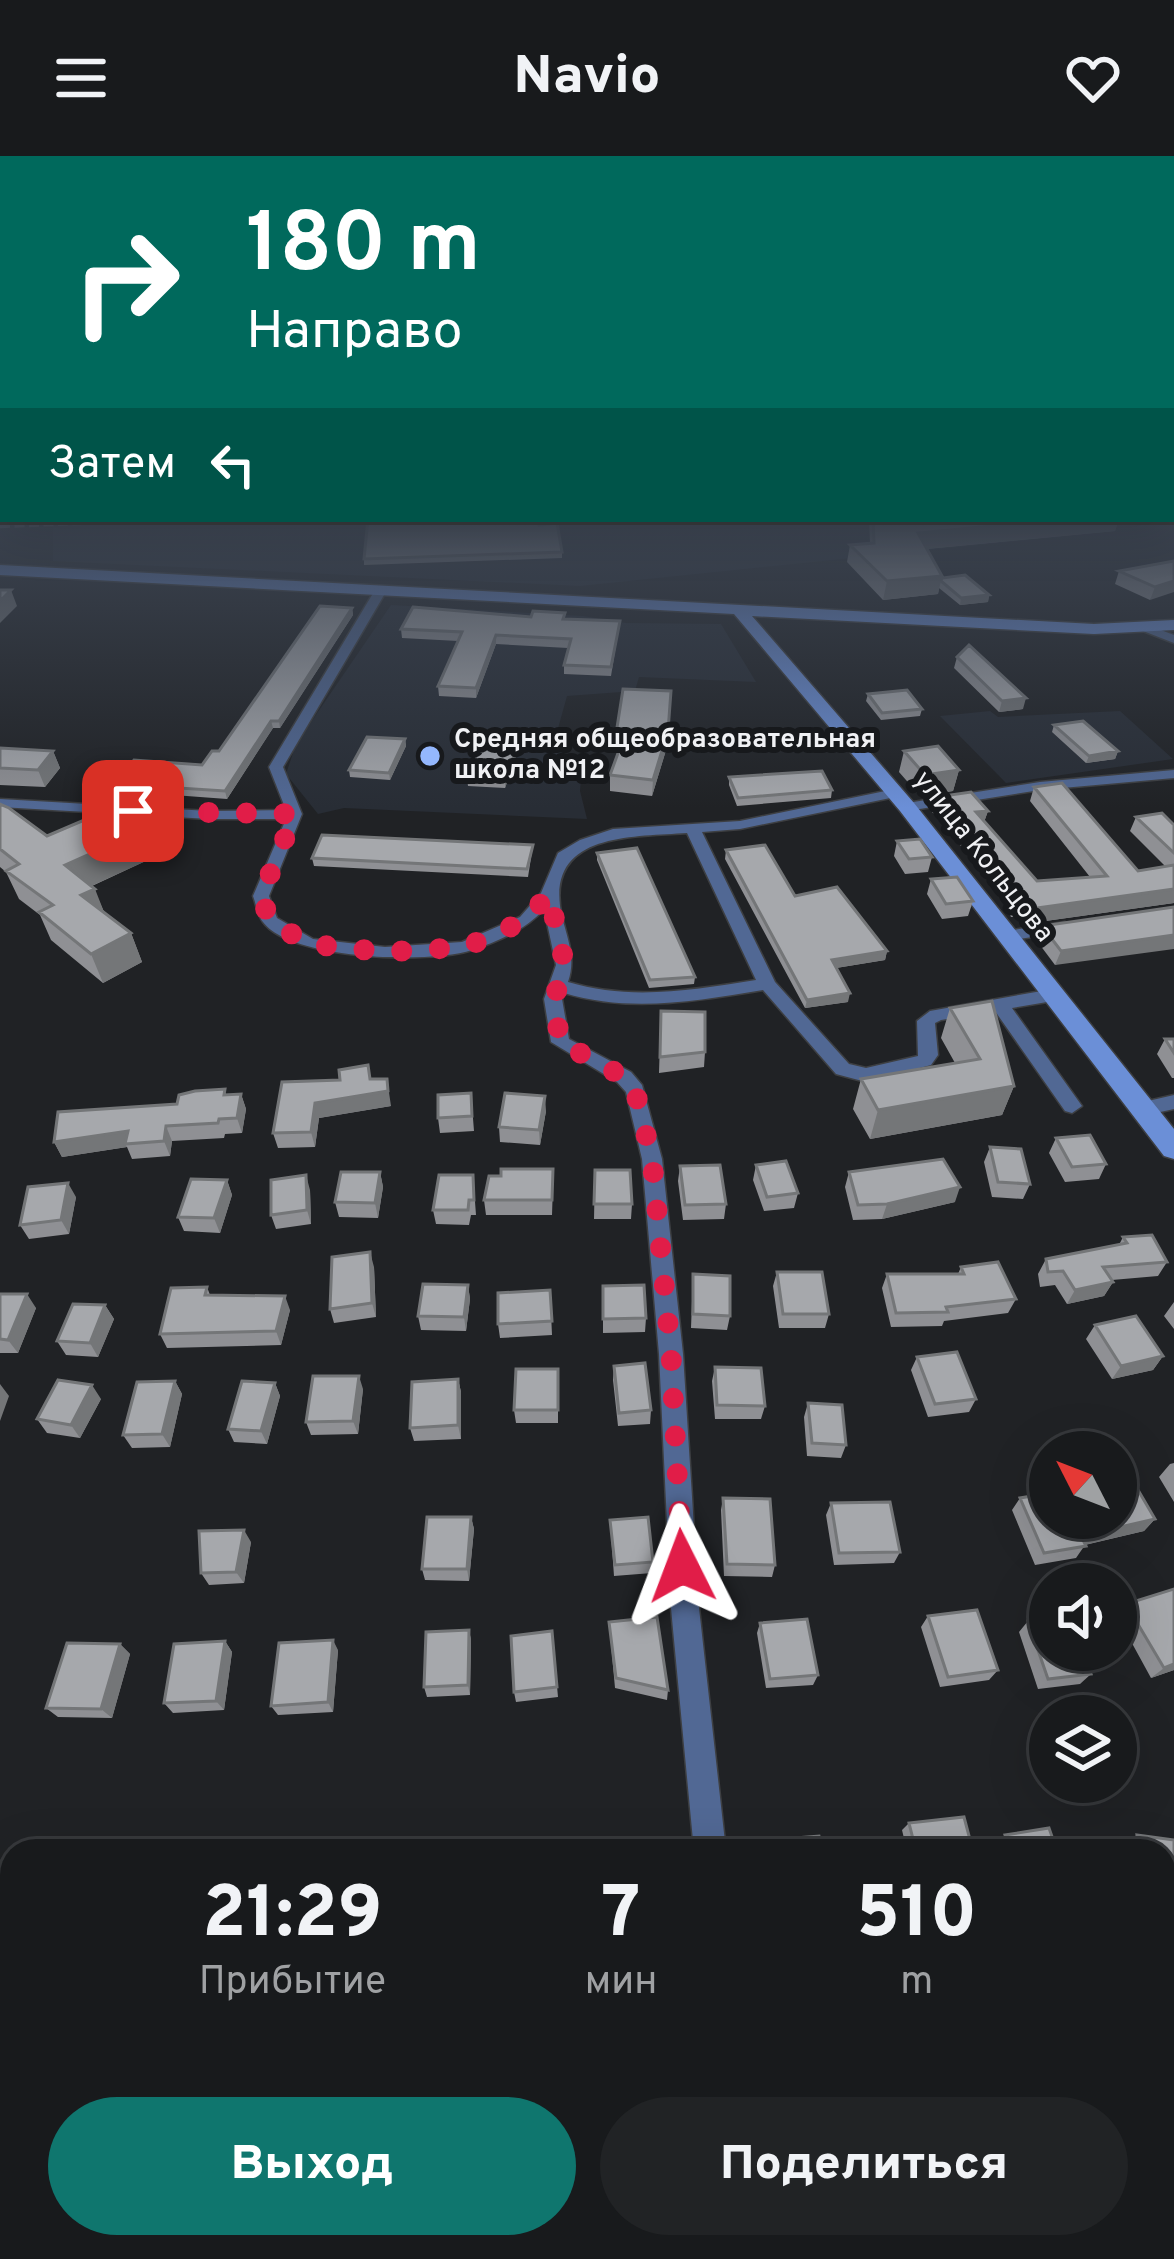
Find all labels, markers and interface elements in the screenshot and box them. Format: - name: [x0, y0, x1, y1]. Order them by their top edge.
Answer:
- text: Navio: [513, 44, 661, 113]
- icon: menu: [48, 45, 114, 111]
- icon: heart: [1060, 45, 1126, 111]
- text: 180 m: [246, 195, 481, 301]
- icon: right: [48, 204, 204, 360]
- text: Направо: [246, 299, 463, 368]
- icon: left: [200, 432, 266, 498]
- text: Затем: [48, 437, 176, 494]
- place label: Средняя общеобразовательная школа №12: [454, 723, 876, 788]
- marker: Средняя общеобразовательная школа №12: [417, 743, 443, 769]
- pin: [82, 760, 184, 862]
- street label: улица Кольцова: [905, 764, 1061, 950]
- icon: arrive: [100, 778, 166, 844]
- north arrow: [1029, 1431, 1137, 1539]
- map controls: [1029, 1431, 1137, 1803]
- position arrow: [619, 1503, 745, 1629]
- button: sound: [1029, 1563, 1137, 1671]
- button: layers: [1029, 1695, 1137, 1803]
- text: 21:29: [202, 1871, 382, 1963]
- text: 7: [602, 1871, 641, 1963]
- text: 510: [856, 1871, 977, 1963]
- text: Прибытие: [199, 1959, 386, 2008]
- text: мин: [585, 1959, 657, 2008]
- text: m: [900, 1959, 933, 2008]
- button: Выход: [48, 2097, 576, 2235]
- button: Поделиться: [600, 2097, 1128, 2235]

